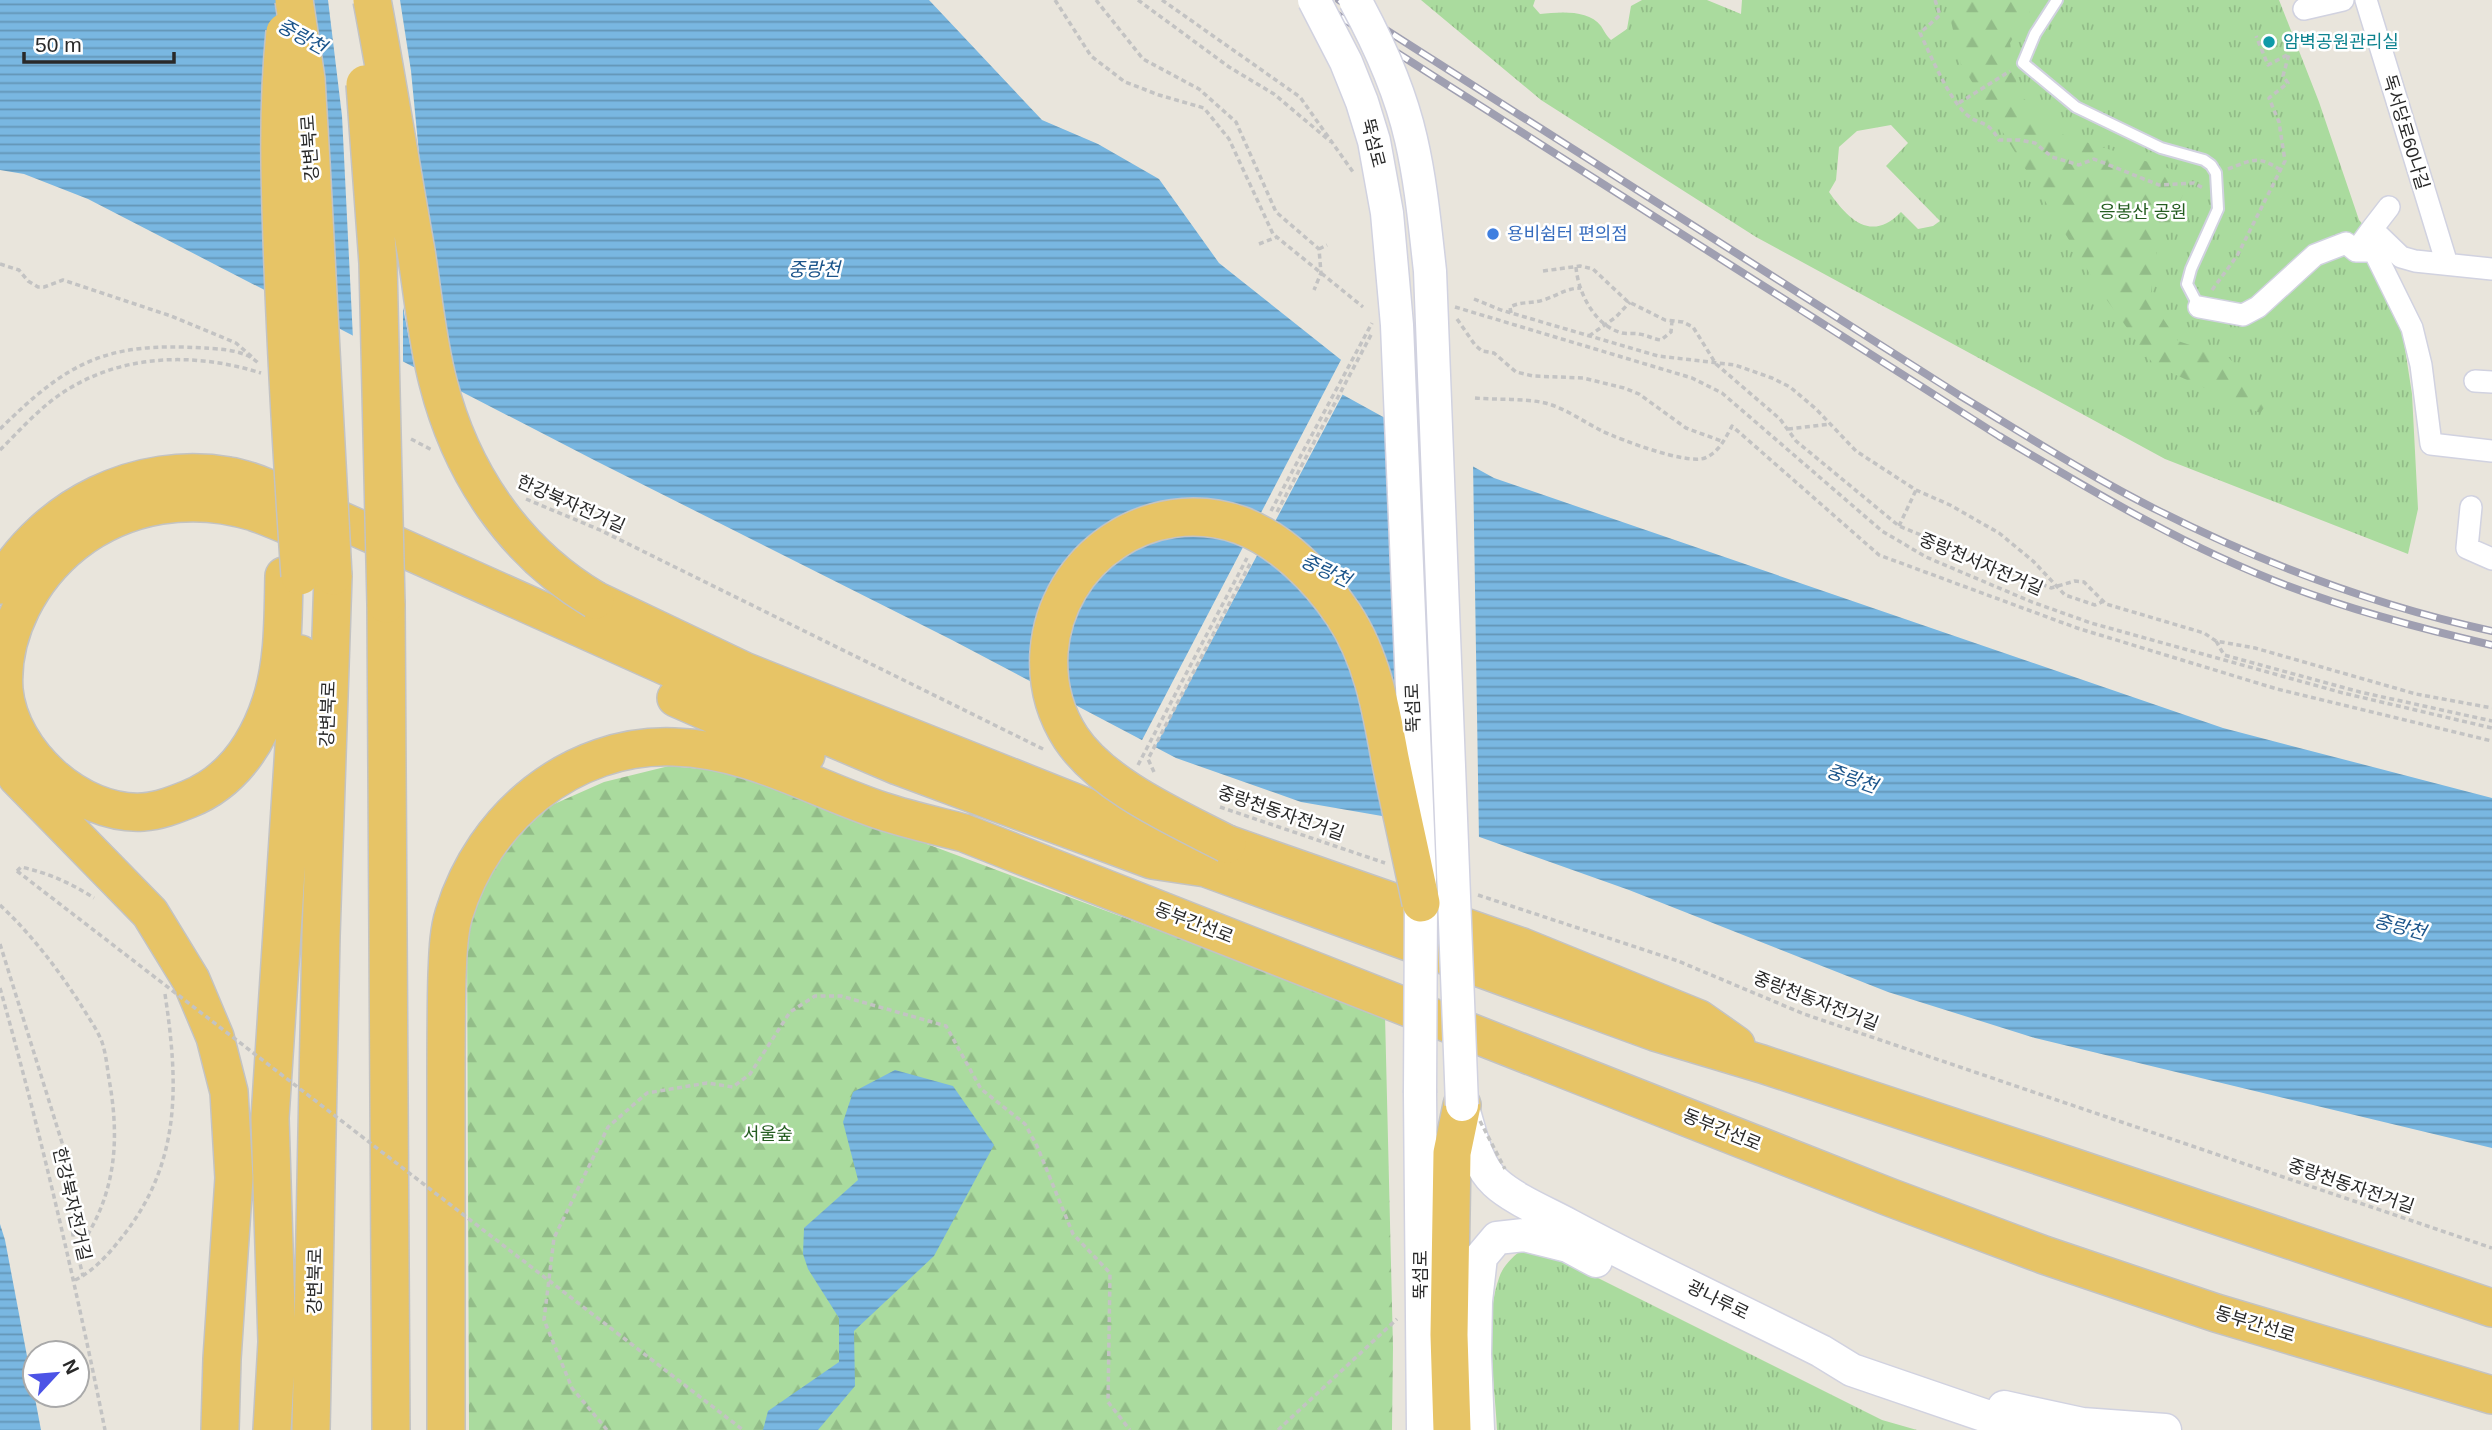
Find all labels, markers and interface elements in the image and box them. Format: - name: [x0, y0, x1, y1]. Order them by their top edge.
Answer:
- water label: 중랑천: [274, 15, 331, 59]
- scale bar: [24, 21, 175, 65]
- place label: 암벽공원관리실: [2283, 32, 2399, 52]
- text: 50 m: [35, 33, 82, 56]
- marker: 암벽공원관리실: [2261, 34, 2277, 50]
- street label: 독서당로60나길: [2379, 72, 2433, 192]
- street label: 강변북로: [298, 114, 322, 182]
- street label: 뚝섬로: [1357, 116, 1389, 170]
- park label: 응봉산 공원: [2099, 202, 2187, 222]
- place label: 용비쉼터 편의점: [1507, 224, 1628, 244]
- marker: 용비쉼터 편의점: [1485, 226, 1501, 242]
- water label: 중랑천: [788, 259, 842, 280]
- street label: 한강북자전거길: [514, 471, 628, 537]
- street label: 중랑천서자전거길: [1916, 529, 2046, 599]
- water label: 중랑천: [1298, 550, 1355, 592]
- street label: 강변북로: [317, 681, 339, 747]
- street label: 뚝섬로: [1402, 683, 1424, 733]
- water label: 중랑천: [1824, 760, 1881, 797]
- street label: 중랑천동자전거길: [1215, 782, 1347, 844]
- street label: 동부간선로: [1152, 899, 1236, 947]
- water label: 중랑천: [2372, 910, 2429, 944]
- street label: 중랑천동자전거길: [1751, 968, 1881, 1034]
- street label: 동부간선로: [1680, 1105, 1764, 1155]
- park label: 서울숲: [743, 1124, 793, 1144]
- street label: 한강북자전거길: [49, 1145, 95, 1263]
- street label: 중랑천동자전거길: [2285, 1155, 2417, 1217]
- street label: 강변북로: [304, 1248, 326, 1314]
- street label: 뚝섬로: [1411, 1250, 1431, 1300]
- street label: 광나루로: [1684, 1276, 1752, 1324]
- street label: 동부간선로: [2212, 1302, 2298, 1346]
- north arrow: [21, 1339, 91, 1409]
- text: N: [58, 1356, 83, 1378]

